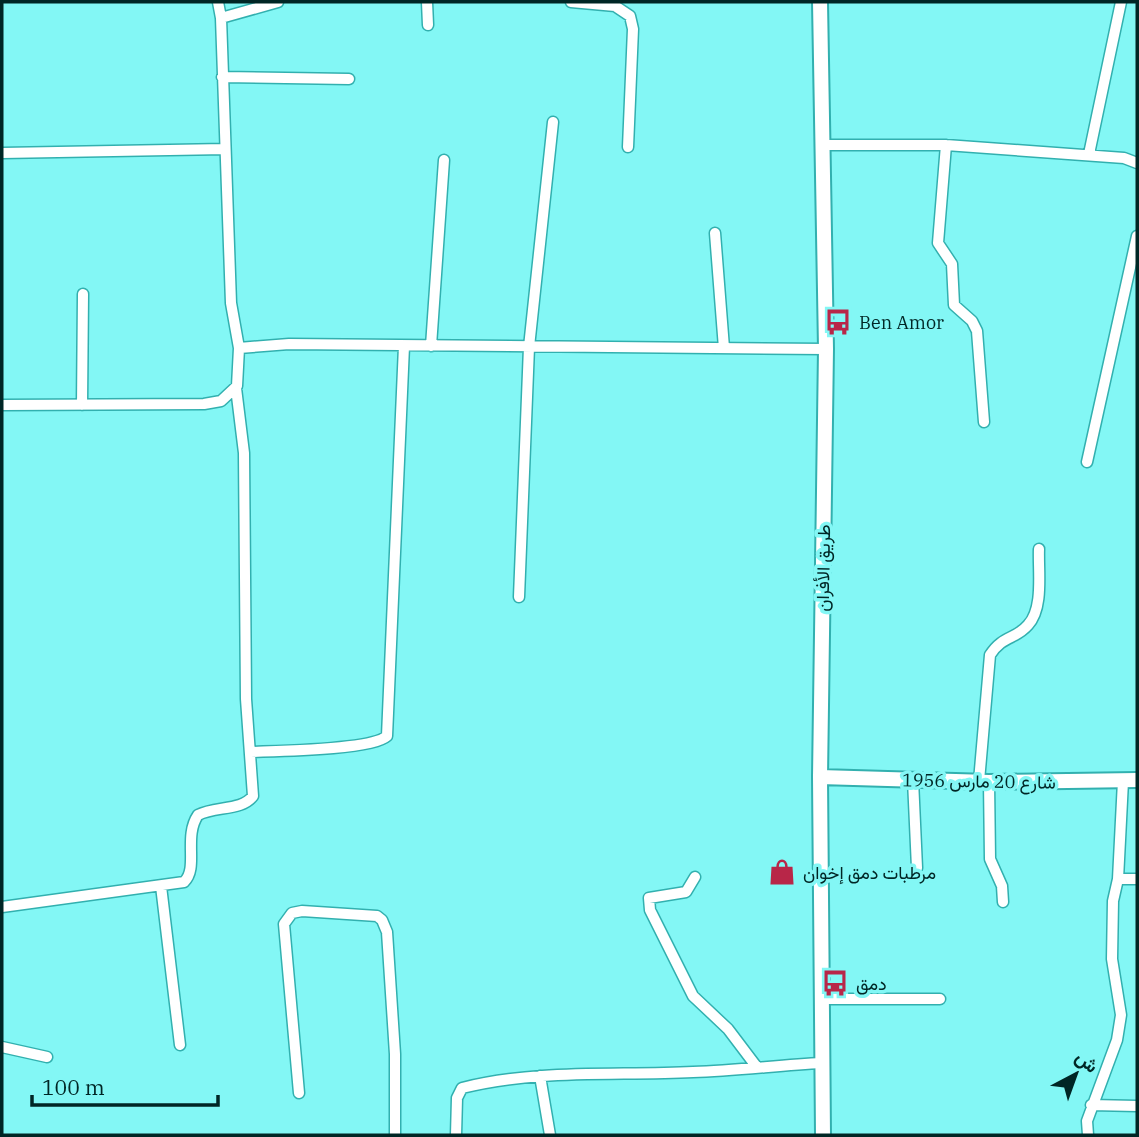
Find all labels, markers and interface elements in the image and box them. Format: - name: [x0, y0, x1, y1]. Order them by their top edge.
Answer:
- bus stop icon: Ben Amor: [823, 307, 853, 337]
- place label: Ben Amor: [859, 311, 944, 334]
- street label: طريق الأفران: [811, 524, 835, 612]
- street label: شارع 20 مارس 1956: [902, 768, 1056, 795]
- shop icon: مرطبات دمق إخوان: [767, 857, 797, 887]
- place label: مرطبات دمق إخوان: [803, 861, 936, 885]
- bus stop icon: دمق: [820, 968, 850, 998]
- place label: دمق: [856, 972, 887, 995]
- north arrow: [1041, 1039, 1111, 1109]
- text: ش: [1071, 1045, 1104, 1078]
- scale bar: [32, 1064, 217, 1108]
- text: 100 m: [42, 1073, 105, 1101]

